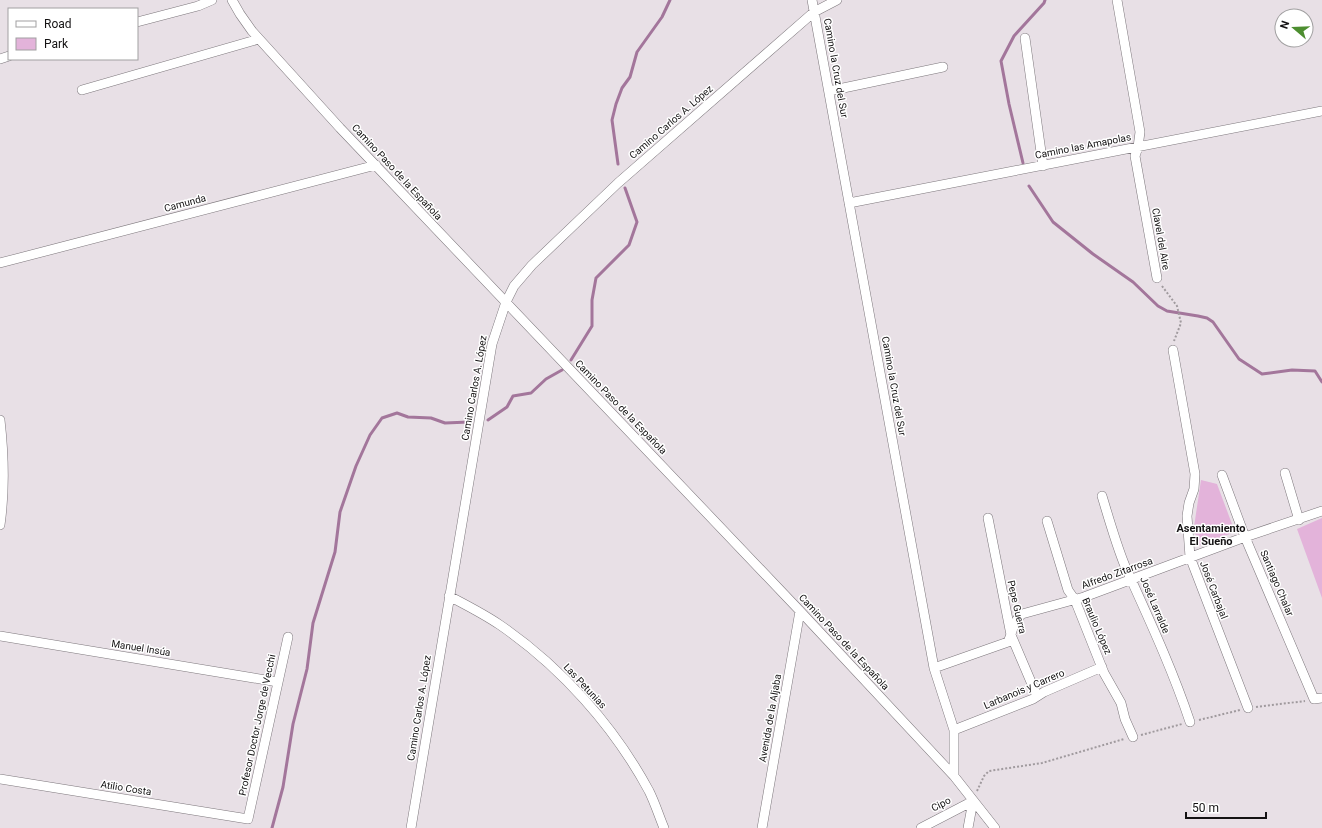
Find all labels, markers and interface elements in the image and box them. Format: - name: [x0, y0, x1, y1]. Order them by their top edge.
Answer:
- legend: [8, 8, 138, 60]
- north arrow: [1274, 8, 1314, 48]
- text: Road: [44, 17, 72, 31]
- street label: Camino la Cruz del Sur: [822, 17, 850, 119]
- text: N: [1278, 19, 1293, 31]
- text: Park: [44, 37, 69, 51]
- street label: Camino Carlos A. López: [627, 83, 715, 161]
- street label: Camino Paso de la Española: [350, 122, 444, 222]
- street label: Camino las Amapolas: [1034, 131, 1132, 161]
- street label: Camunda: [163, 192, 207, 214]
- street label: Clavel del Aire: [1150, 207, 1172, 271]
- street label: Camino Carlos A. López: [459, 335, 489, 441]
- street label: Camino la Cruz del Sur: [880, 335, 908, 437]
- street label: Camino Paso de la Española: [573, 358, 669, 456]
- district label: Asentamiento El Sueño: [1176, 522, 1246, 548]
- street label: Santiago Chalar: [1258, 548, 1296, 618]
- street label: Alfredo Zitarrosa: [1080, 555, 1154, 591]
- street label: José Carbajal: [1198, 560, 1230, 620]
- street label: José Larralde: [1138, 575, 1172, 635]
- street label: Pepe Guerra: [1005, 579, 1029, 635]
- street label: Camino Paso de la Española: [797, 592, 891, 692]
- street label: Braulio López: [1080, 596, 1114, 656]
- street label: Manuel Insúa: [111, 638, 171, 658]
- street label: Profesor Doctor Jorge de Vecchi: [237, 653, 277, 797]
- street label: Camino Carlos A. López: [405, 654, 433, 761]
- street label: Las Petunias: [561, 661, 609, 711]
- street label: Larbanois y Carrero: [982, 667, 1066, 711]
- street label: Avenida de la Aljaba: [757, 673, 783, 763]
- street label: Atilio Costa: [100, 779, 152, 797]
- street label: Cipo: [929, 794, 953, 814]
- scale bar: [1186, 794, 1266, 820]
- text: 50 m: [1192, 801, 1219, 815]

